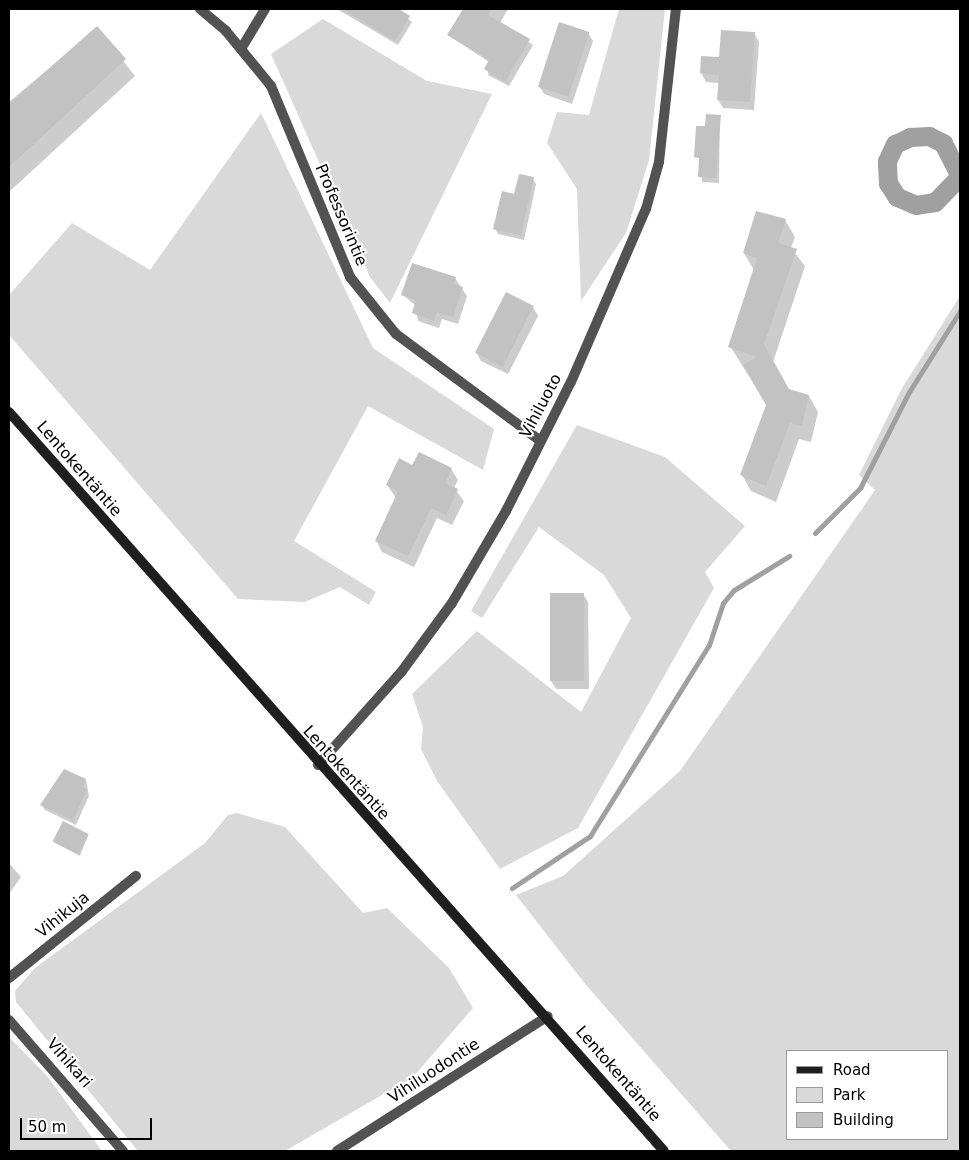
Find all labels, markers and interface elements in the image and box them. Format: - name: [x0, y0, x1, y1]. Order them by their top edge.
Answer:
- street label: Professorintie: [311, 161, 371, 269]
- street label: Vihiluoto: [516, 371, 566, 441]
- street label: Lentokentäntie: [32, 417, 126, 521]
- street label: Lentokentäntie: [299, 722, 393, 824]
- street label: Vihikuja: [33, 888, 93, 942]
- street label: Lentokentäntie: [571, 1022, 665, 1126]
- street label: Vihikari: [42, 1034, 96, 1092]
- street label: Vihiluodontie: [385, 1034, 483, 1108]
- legend: [786, 1050, 949, 1140]
- text: Road: [833, 1061, 871, 1079]
- text: Park: [833, 1086, 865, 1104]
- scale bar: [22, 1108, 155, 1140]
- text: Building: [833, 1111, 894, 1129]
- text: 50 m: [28, 1118, 66, 1136]

